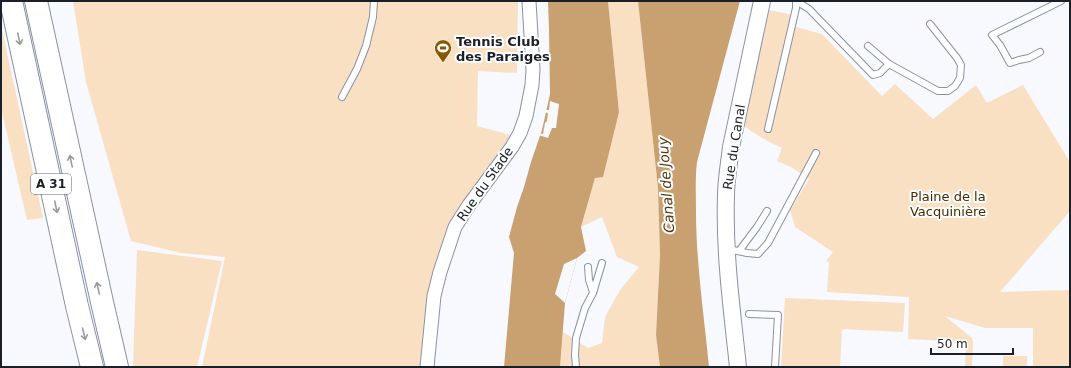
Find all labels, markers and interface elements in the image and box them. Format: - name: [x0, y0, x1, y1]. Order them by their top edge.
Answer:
- one-way arrow: [16, 32, 24, 45]
- place label: Tennis Club des Paraiges: [456, 34, 550, 64]
- sports icon: Tennis Club des Paraiges: [433, 38, 453, 63]
- street label: Rue du Canal: [720, 103, 748, 191]
- water label: Canal de Jouy: [655, 136, 677, 233]
- street label: Rue du Stade: [454, 144, 516, 224]
- one-way arrow: [66, 155, 74, 168]
- road number: A 31: [31, 174, 71, 194]
- park label: Plaine de la Vacquinière: [910, 189, 986, 219]
- one-way arrow: [52, 200, 60, 213]
- one-way arrow: [94, 282, 102, 295]
- one-way arrow: [81, 327, 89, 340]
- scale bar: [931, 330, 1013, 356]
- text: 50 m: [937, 337, 968, 351]

